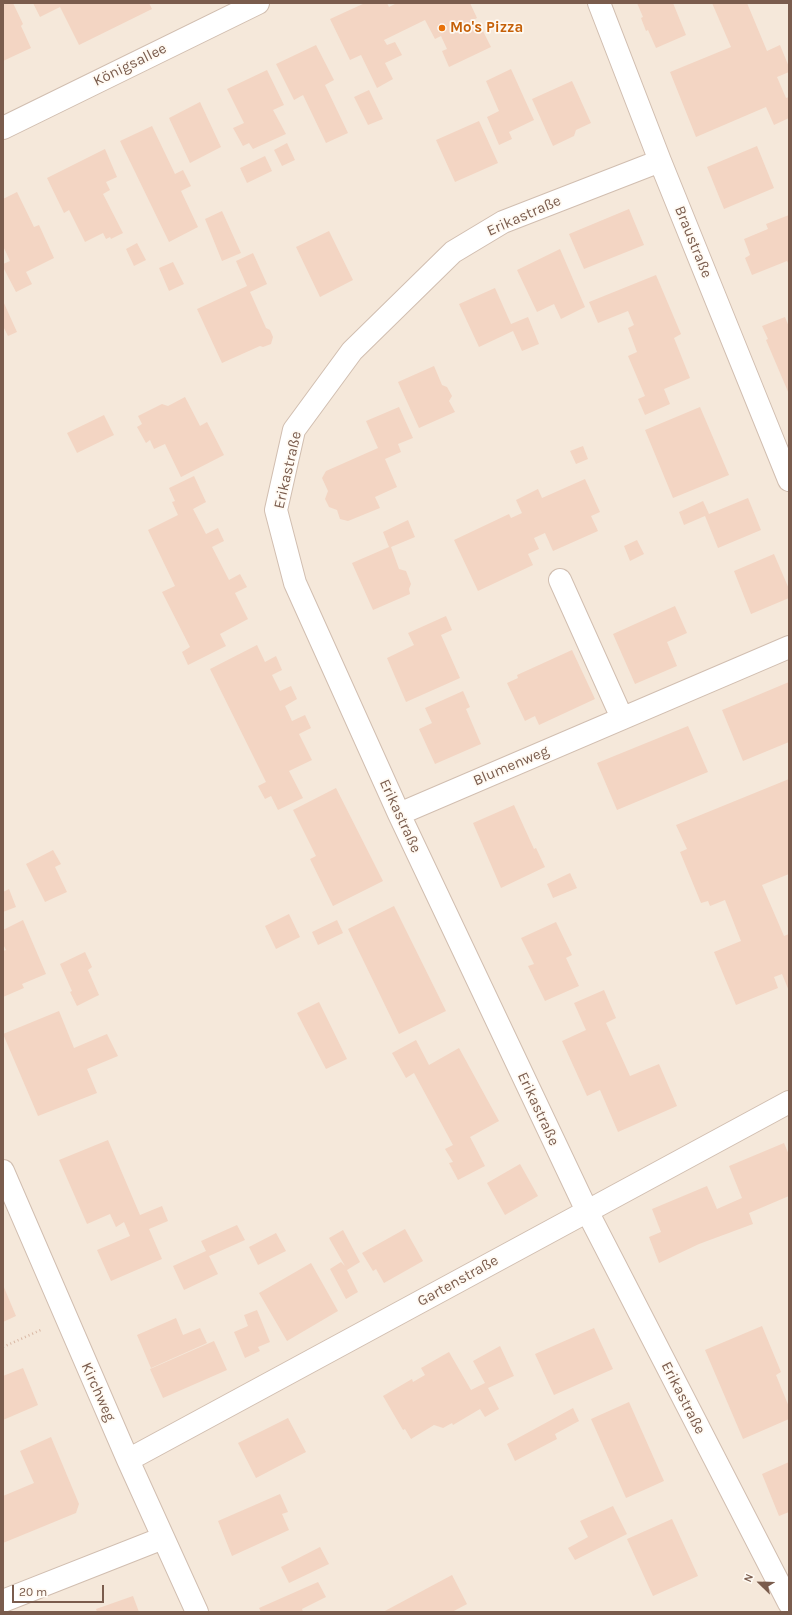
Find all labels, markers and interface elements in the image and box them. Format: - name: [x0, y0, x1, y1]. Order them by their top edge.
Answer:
- place label: Mo's Pizza: [450, 19, 523, 37]
- marker: Mo's Pizza: [437, 23, 447, 33]
- street label: Königsallee: [90, 40, 170, 90]
- street label: Erikastraße: [484, 192, 564, 240]
- street label: Braustraße: [670, 203, 716, 281]
- street label: Erikastraße: [270, 429, 306, 511]
- street label: Blumenweg: [470, 742, 552, 790]
- street label: Erikastraße: [375, 776, 425, 856]
- street label: Erikastraße: [513, 1069, 563, 1149]
- street label: Gartenstraße: [414, 1251, 502, 1311]
- street label: Erikastraße: [657, 1359, 709, 1437]
- street label: Kirchweg: [77, 1360, 119, 1424]
- north arrow: [740, 1563, 780, 1603]
- text: N: [741, 1572, 756, 1584]
- scale bar: [14, 1577, 106, 1603]
- text: 20 m: [19, 1585, 47, 1599]

